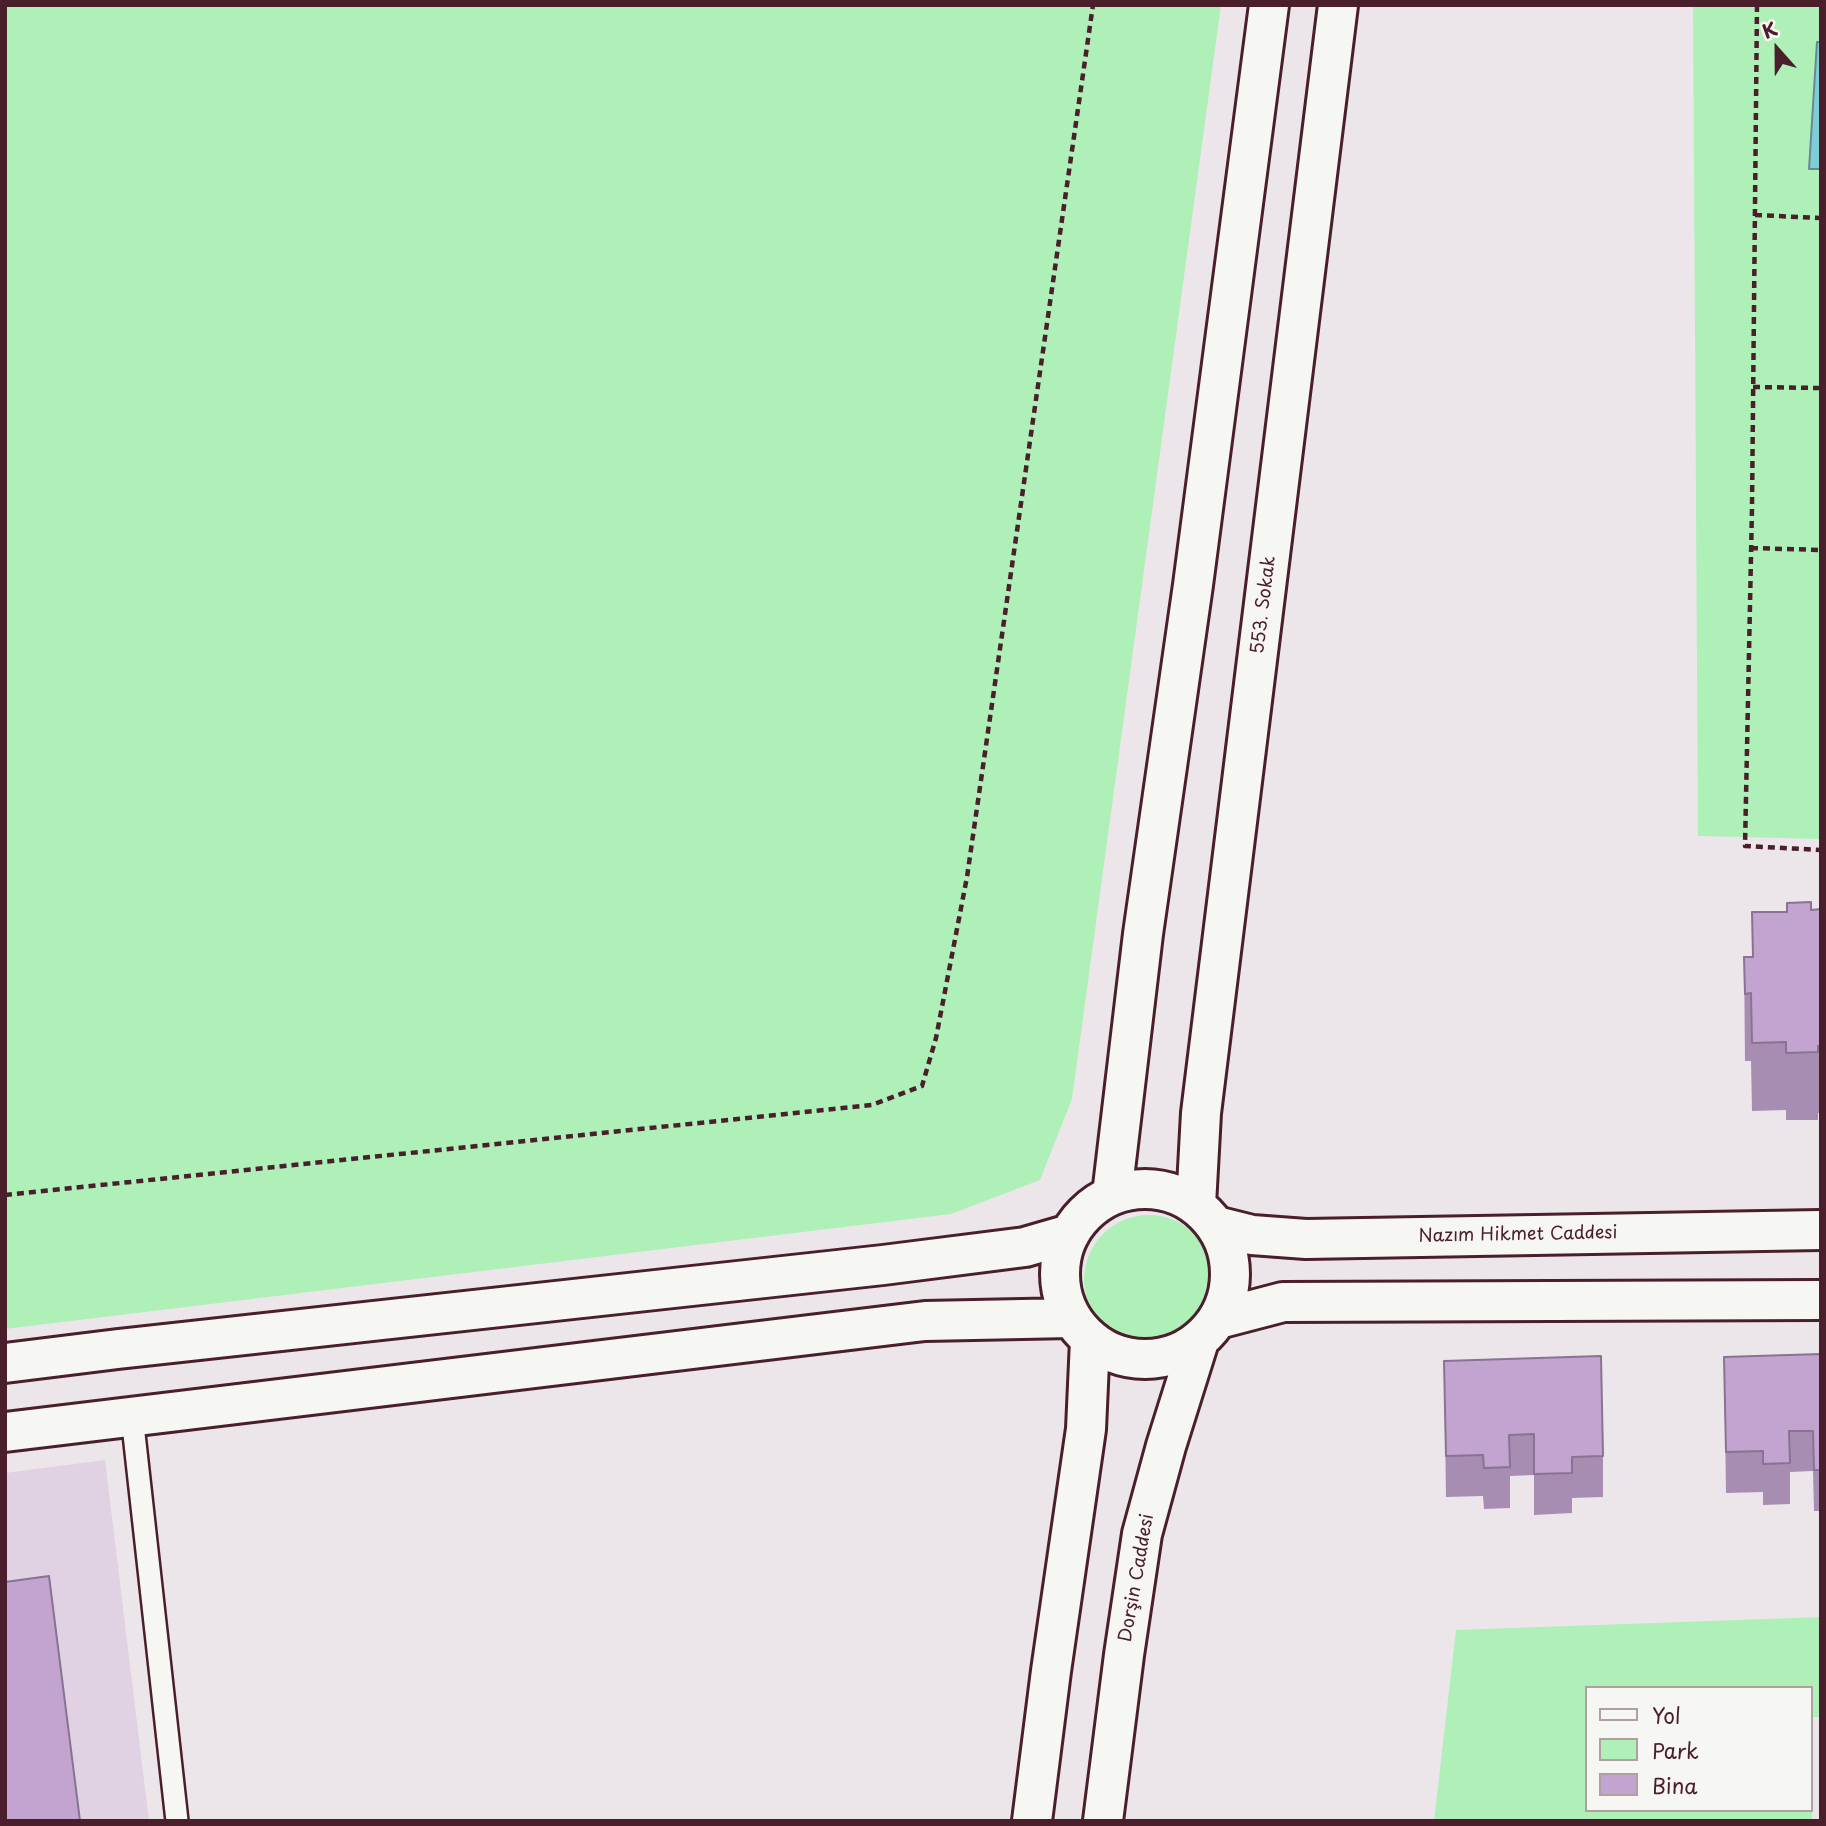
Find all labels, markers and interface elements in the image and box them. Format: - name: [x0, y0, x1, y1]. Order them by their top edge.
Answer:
- north arrow: [1742, 14, 1812, 84]
- text: K: [1758, 14, 1781, 45]
- street label: 553. Sokak: [1247, 555, 1281, 655]
- street label: Nazım Hikmet Caddesi: [1418, 1222, 1618, 1248]
- street label: Dorşin Caddesi: [1115, 1512, 1159, 1644]
- legend: [1584, 1686, 1812, 1812]
- text: Yol: [1652, 1699, 1681, 1731]
- text: Park: [1652, 1734, 1699, 1766]
- text: Bina: [1652, 1769, 1697, 1801]

